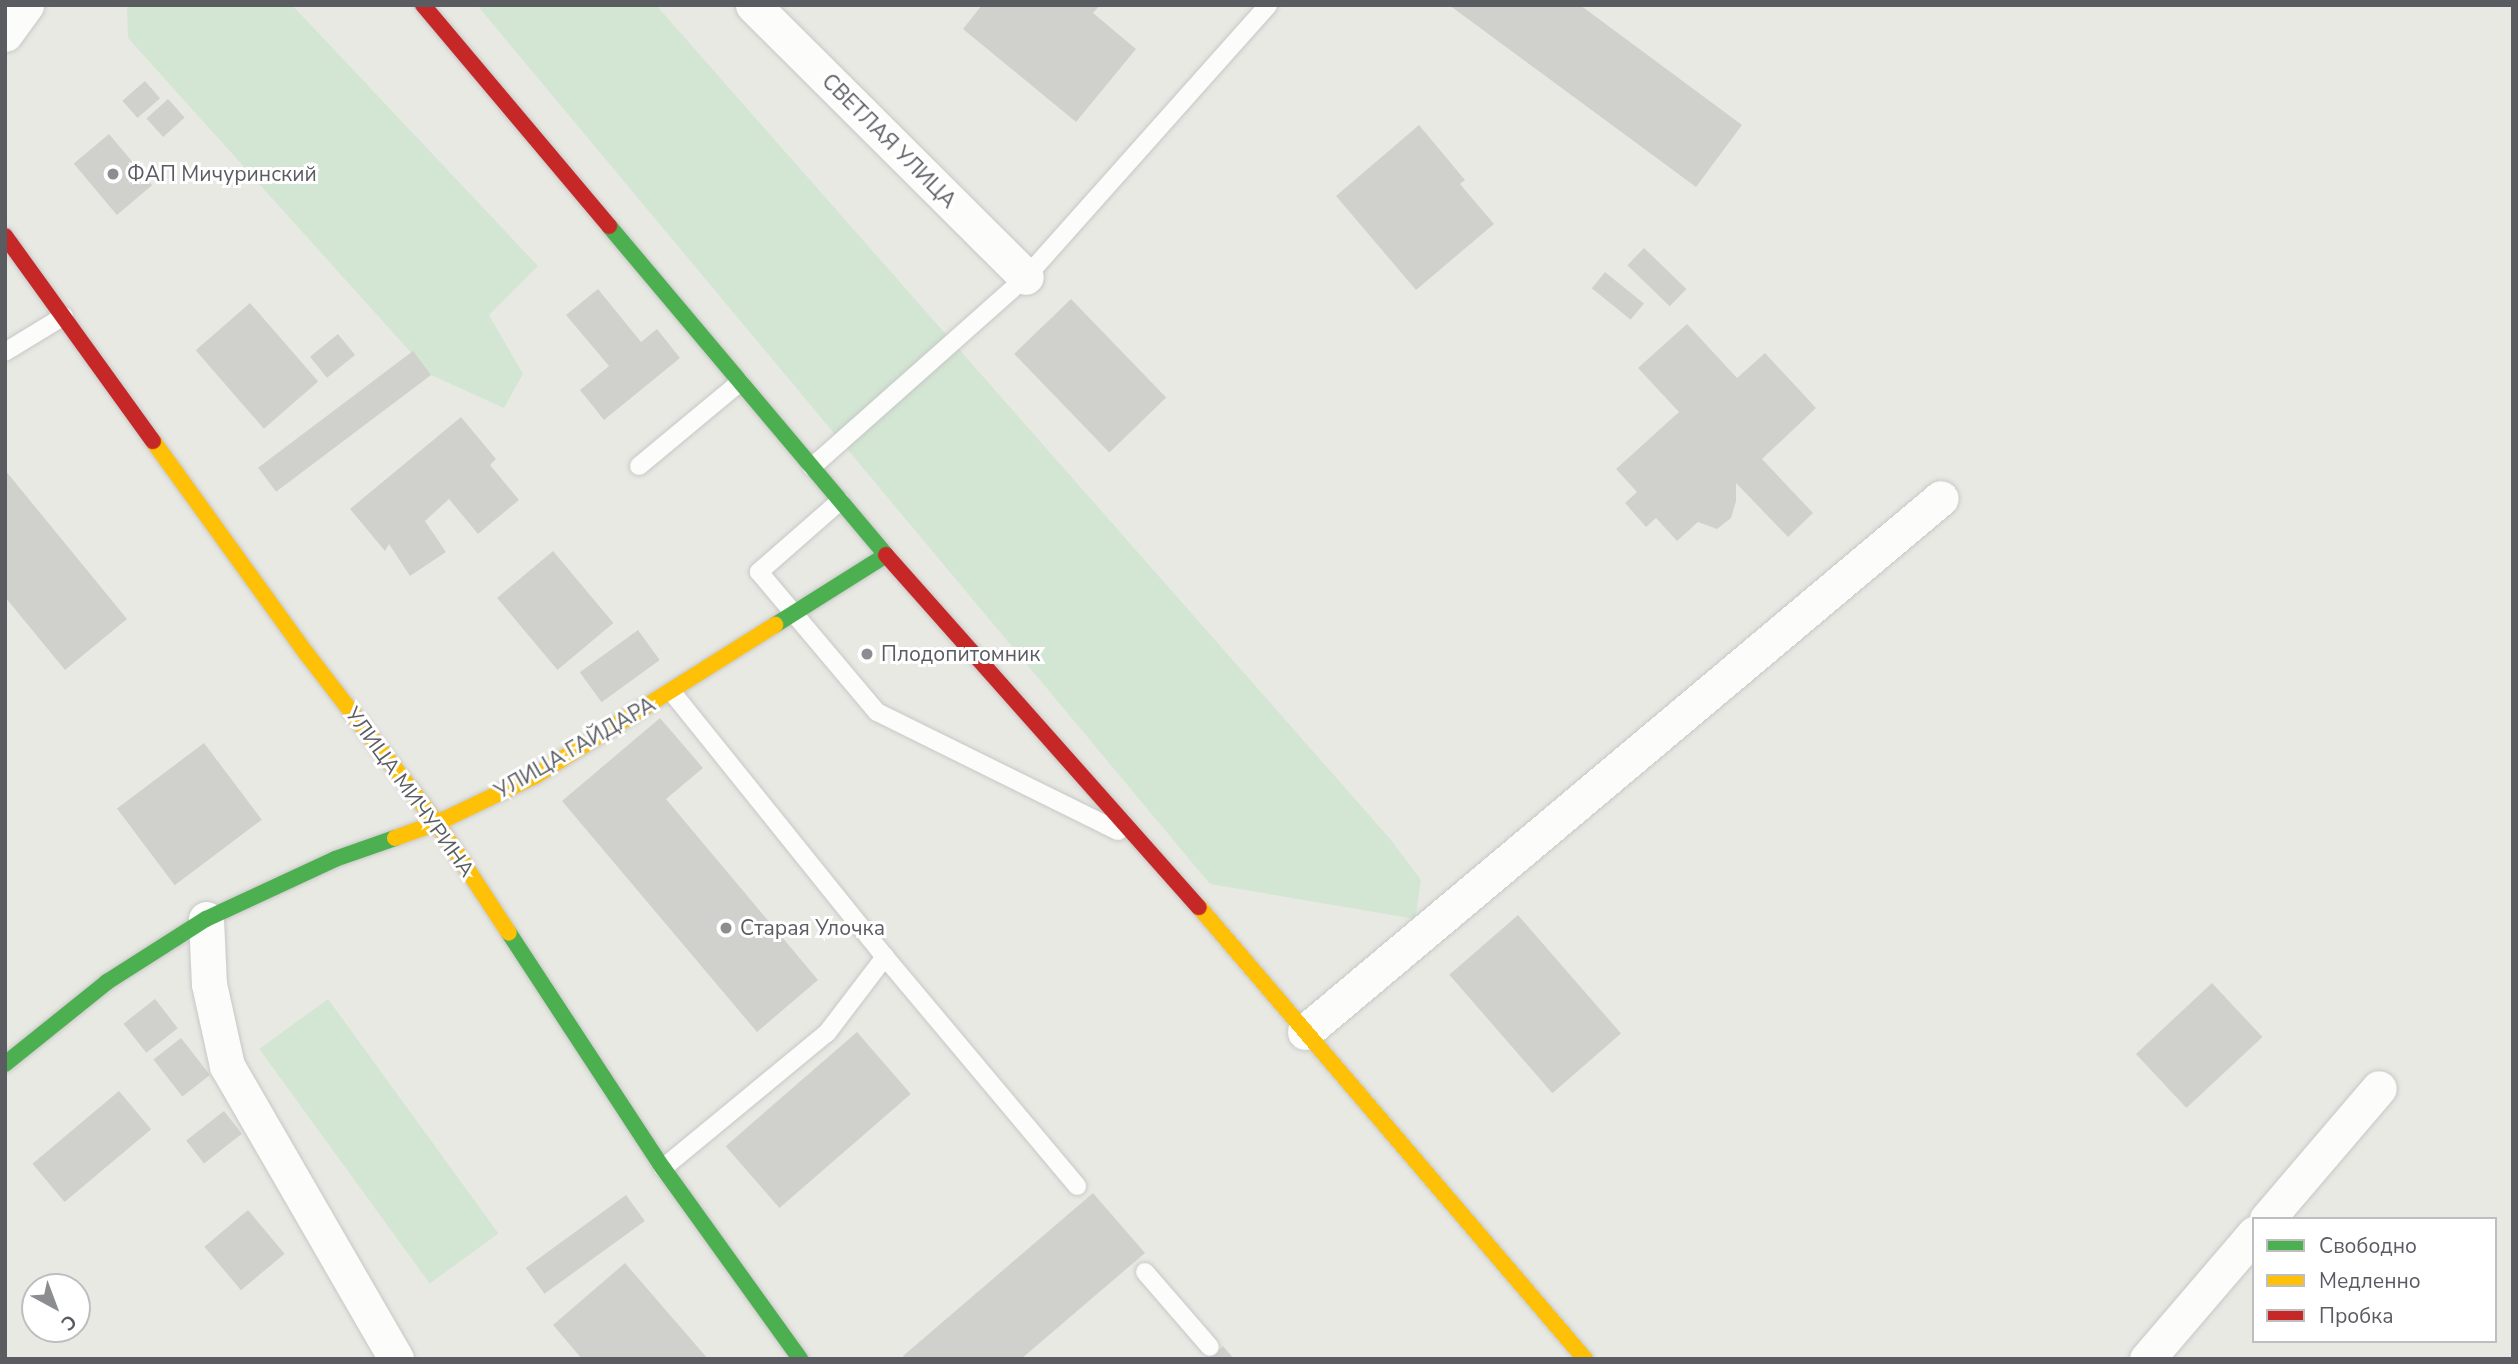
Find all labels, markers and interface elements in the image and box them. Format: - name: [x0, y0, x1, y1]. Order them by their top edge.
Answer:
- street label: СВЕТЛАЯ УЛИЦА: [817, 69, 961, 213]
- place label: ФАП Мичуринский: [127, 161, 317, 187]
- marker: ФАП Мичуринский: [105, 166, 121, 182]
- place label: Плодопитомник: [881, 641, 1040, 667]
- marker: Плодопитомник: [859, 646, 875, 662]
- street label: УЛИЦА ГАЙДАРА: [490, 692, 660, 804]
- street label: УЛИЦА МИЧУРИНА: [340, 702, 480, 882]
- place label: Старая Улочка: [740, 915, 885, 941]
- marker: Старая Улочка: [718, 920, 734, 936]
- legend: [2252, 1217, 2497, 1343]
- text: Свободно: [2319, 1232, 2417, 1260]
- text: Медленно: [2319, 1267, 2421, 1295]
- north arrow: [21, 1273, 91, 1343]
- text: Пробка: [2319, 1302, 2393, 1330]
- text: С: [55, 1308, 82, 1336]

